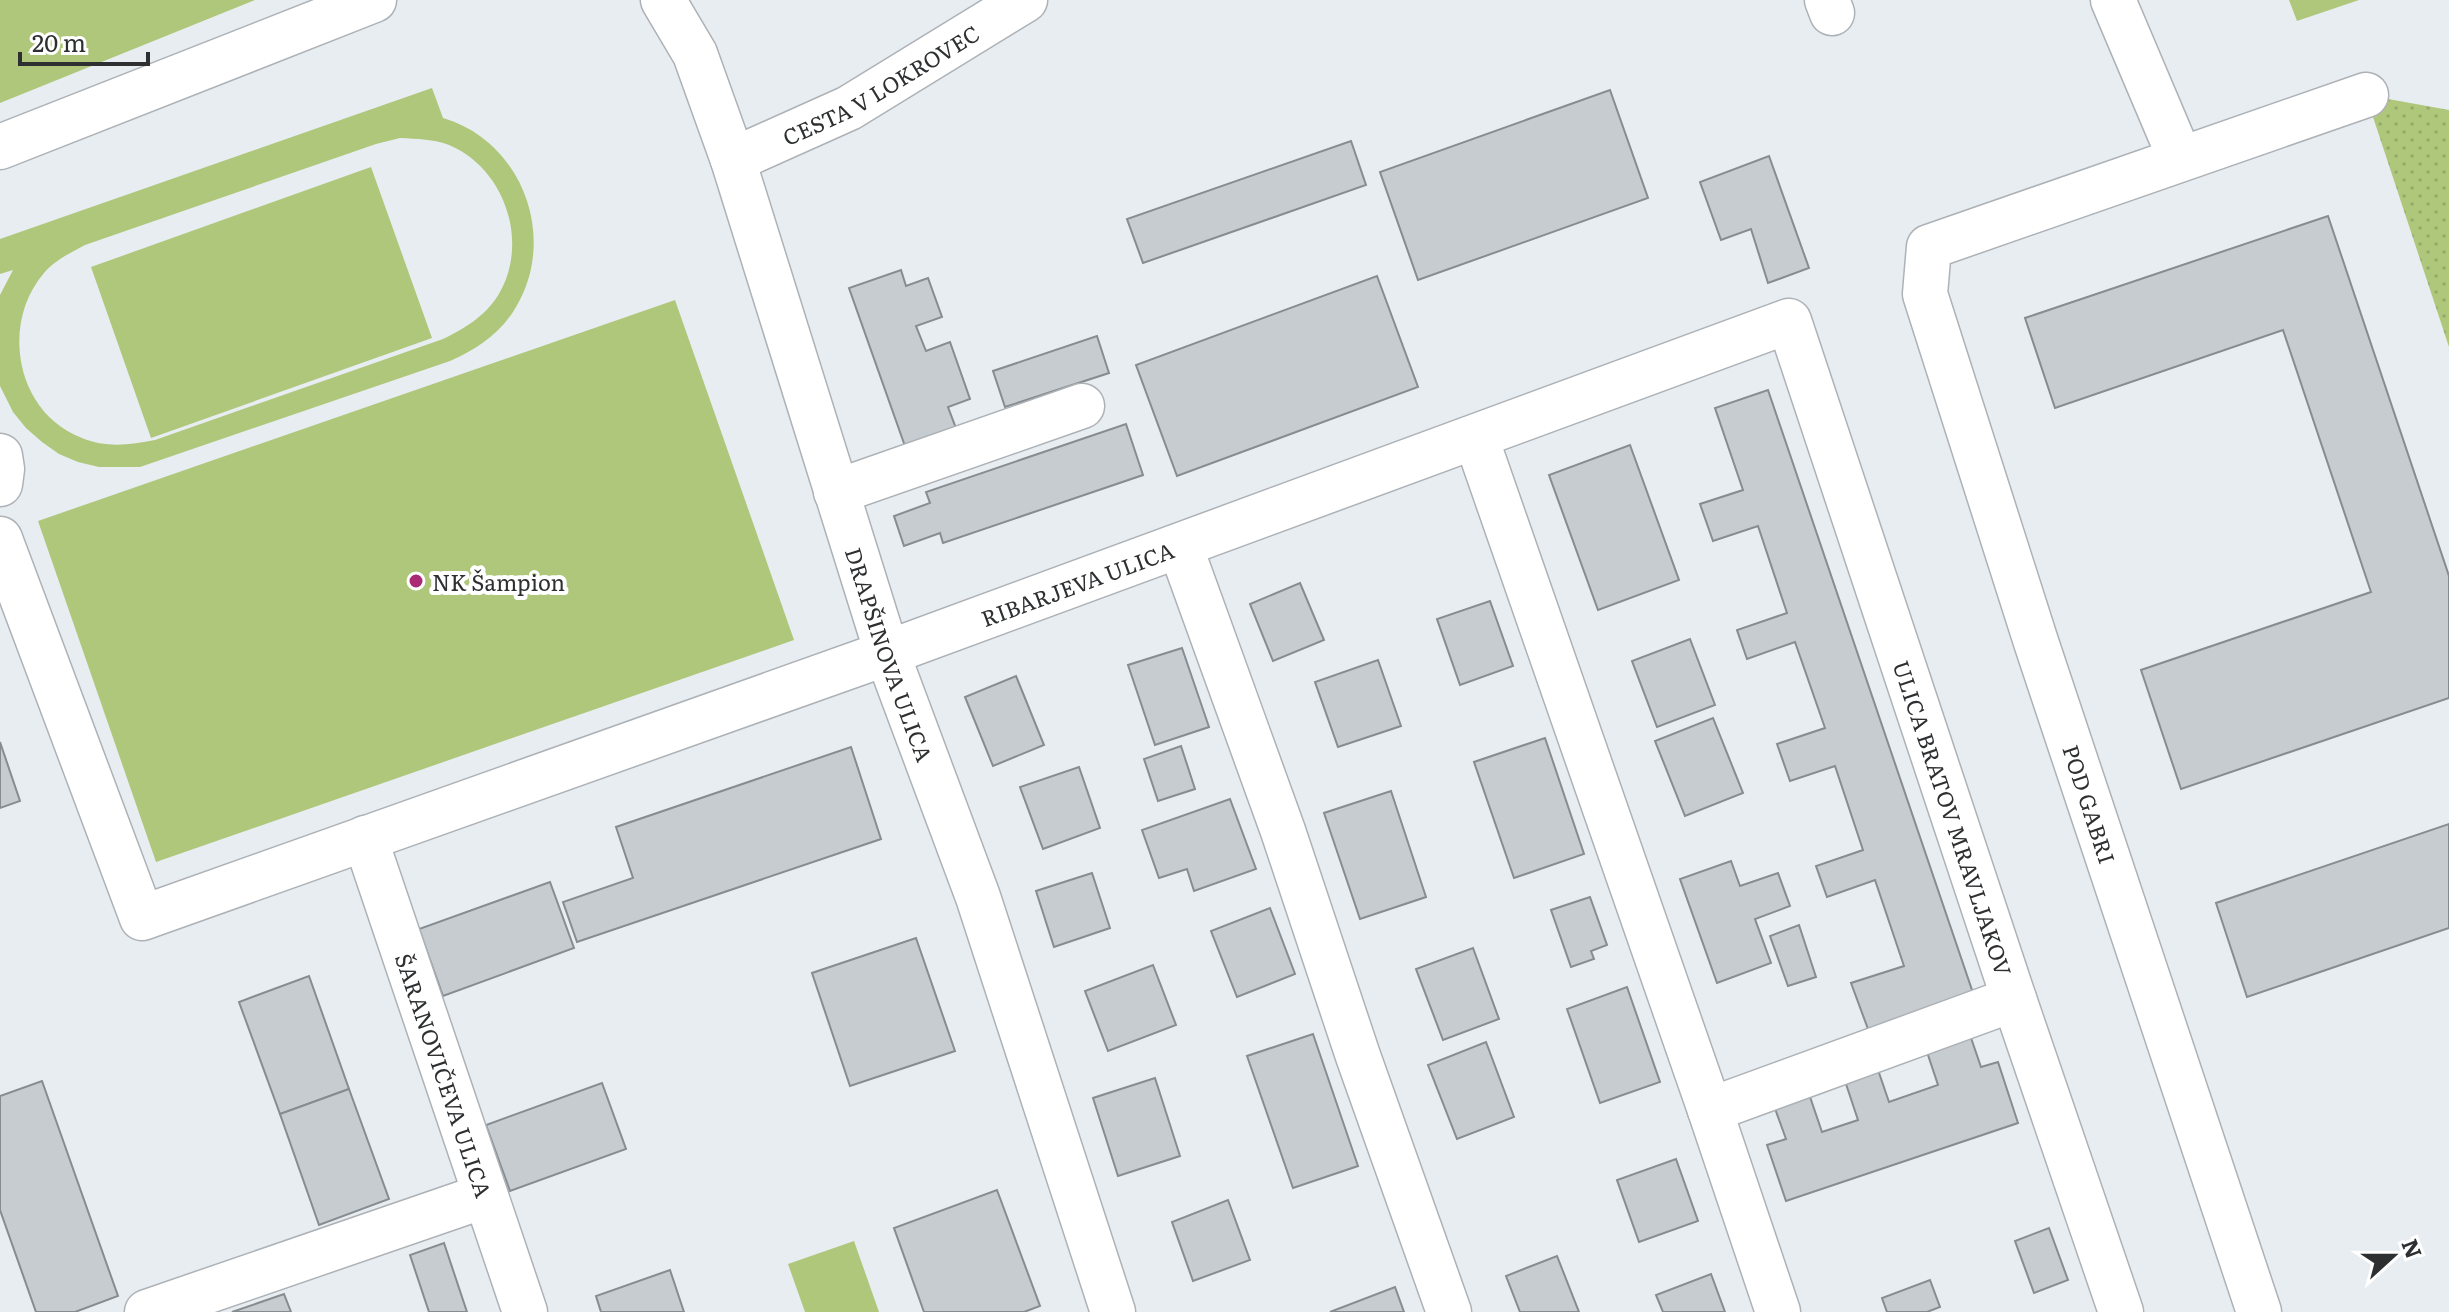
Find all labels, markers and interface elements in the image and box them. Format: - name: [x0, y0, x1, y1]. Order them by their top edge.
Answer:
- scale bar: [20, 16, 148, 66]
- street label: CESTA V LOKROVEC: [777, 16, 985, 152]
- text: 20 m: [32, 24, 86, 59]
- street label: RIBARJEVA ULICA: [976, 532, 1178, 634]
- street label: DRAPŠINOVA ULICA: [838, 543, 942, 766]
- place label: NK Šampion: [432, 565, 565, 598]
- marker: NK Šampion: [407, 572, 425, 590]
- street label: ULICA BRATOV MRAVLJAKOV: [1886, 656, 2022, 980]
- street label: POD GABRI: [2055, 740, 2125, 868]
- street label: ŠARANOVIČEVA ULICA: [388, 948, 501, 1201]
- north arrow: [2353, 1216, 2433, 1296]
- text: N: [2394, 1234, 2432, 1263]

